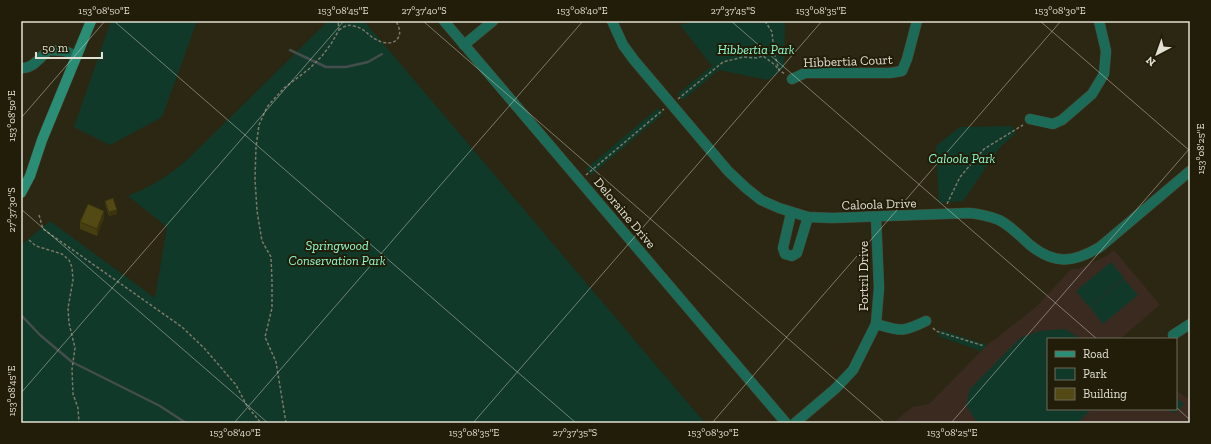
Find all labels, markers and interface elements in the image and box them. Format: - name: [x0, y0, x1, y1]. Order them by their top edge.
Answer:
- text: 153°08'50"E: [78, 5, 130, 17]
- text: 153°08'45"E: [318, 5, 368, 17]
- text: 27°37'40"S: [401, 5, 447, 17]
- text: 153°08'40"E: [556, 5, 608, 17]
- text: 27°37'45"S: [711, 5, 755, 17]
- text: 153°08'35"E: [796, 5, 846, 17]
- text: 153°08'30"E: [1034, 5, 1086, 17]
- scale bar: [36, 34, 102, 60]
- north arrow: [1137, 34, 1177, 74]
- text: 50 m: [42, 41, 69, 55]
- park label: Hibbertia Park: [718, 42, 795, 57]
- street label: Hibbertia Court: [803, 52, 893, 70]
- text: N: [1143, 53, 1158, 69]
- text: 153°08'50"E: [6, 90, 18, 142]
- text: 153°08'25"E: [1195, 124, 1207, 174]
- park label: Caloola Park: [929, 151, 996, 166]
- street label: Deloraine Drive: [591, 175, 659, 251]
- text: 27°37'30"S: [6, 187, 18, 233]
- street label: Caloola Drive: [841, 195, 917, 213]
- park label: Springwood Conservation Park: [289, 238, 386, 268]
- street label: Fortril Drive: [856, 241, 871, 311]
- legend: [1047, 338, 1177, 410]
- text: Road: [1083, 347, 1109, 361]
- text: 153°08'45"E: [6, 366, 18, 416]
- text: Park: [1083, 367, 1108, 381]
- text: Building: [1083, 387, 1127, 401]
- text: 153°08'40"E: [209, 427, 261, 439]
- text: 153°08'35"E: [449, 427, 499, 439]
- text: 27°37'35"S: [553, 427, 597, 439]
- text: 153°08'30"E: [687, 427, 739, 439]
- text: 153°08'25"E: [927, 427, 977, 439]

